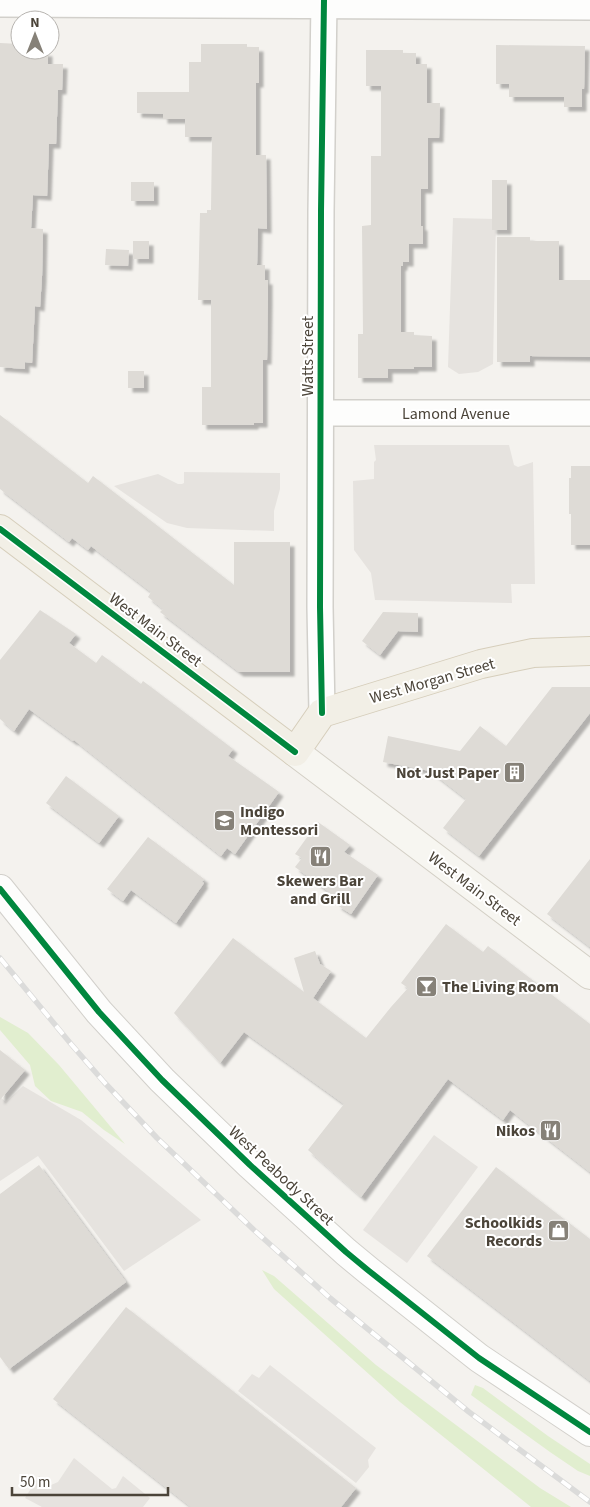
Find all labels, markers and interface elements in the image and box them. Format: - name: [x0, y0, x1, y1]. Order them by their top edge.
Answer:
- north arrow: [10, 10, 60, 60]
- text: N: [30, 13, 40, 33]
- street label: Watts Street: [297, 315, 319, 396]
- street label: Lamond Avenue: [402, 403, 510, 425]
- street label: West Main Street: [104, 588, 207, 672]
- street label: West Morgan Street: [367, 652, 498, 709]
- building icon: Not Just Paper: [503, 760, 527, 784]
- place label: Not Just Paper: [396, 762, 500, 784]
- place label: Indigo Montessori: [240, 801, 318, 841]
- school or university icon: Indigo Montessori: [212, 808, 236, 832]
- restaurant icon: Skewers Bar and Grill: [308, 844, 332, 868]
- street label: West Main Street: [423, 847, 526, 931]
- place label: Skewers Bar and Grill: [277, 870, 364, 910]
- bar icon: The Living Room: [414, 974, 438, 998]
- place label: The Living Room: [442, 976, 559, 998]
- restaurant icon: Nikos: [539, 1118, 563, 1142]
- place label: Nikos: [496, 1120, 535, 1142]
- street label: West Peabody Street: [224, 1121, 339, 1231]
- place label: Schoolkids Records: [465, 1212, 542, 1252]
- shop icon: Schoolkids Records: [546, 1219, 570, 1243]
- scale bar: [12, 1464, 169, 1496]
- text: 50 m: [20, 1472, 50, 1493]

